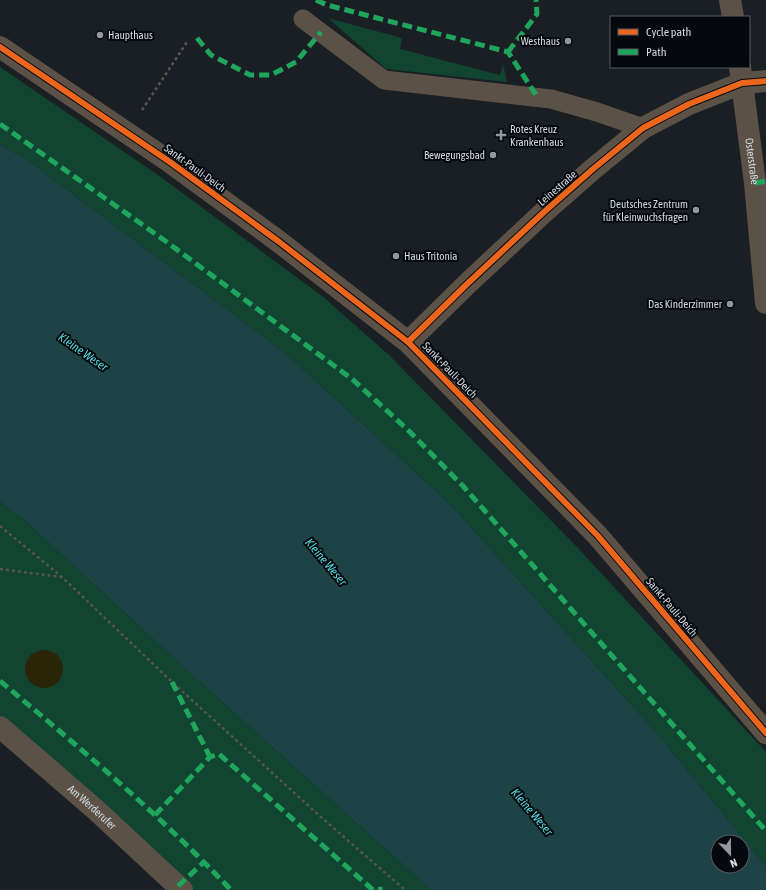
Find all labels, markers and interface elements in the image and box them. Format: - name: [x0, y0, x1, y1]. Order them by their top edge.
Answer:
- legend: [610, 16, 750, 68]
- text: Cycle path: [646, 25, 691, 39]
- place label: Haupthaus: [108, 29, 153, 41]
- marker: Haupthaus: [95, 30, 105, 40]
- place label: Westhaus: [521, 35, 560, 47]
- marker: Westhaus: [563, 36, 573, 46]
- text: Path: [646, 45, 667, 59]
- place label: Rotes Kreuz Krankenhaus: [510, 123, 564, 148]
- marker: Rotes Kreuz Krankenhaus: [495, 129, 507, 141]
- street label: Osterstraße: [743, 137, 761, 185]
- street label: Sankt-Pauli-Deich: [162, 142, 228, 194]
- place label: Bewegungsbad: [424, 149, 485, 161]
- marker: Bewegungsbad: [488, 150, 498, 160]
- street label: Leinestraße: [535, 168, 579, 208]
- place label: Deutsches Zentrum für Kleinwuchsfragen: [603, 198, 688, 223]
- marker: Deutsches Zentrum für Kleinwuchsfragen: [691, 205, 701, 215]
- place label: Haus Tritonia: [404, 250, 457, 262]
- marker: Haus Tritonia: [391, 251, 401, 261]
- place label: Das Kinderzimmer: [648, 298, 723, 310]
- marker: Das Kinderzimmer: [725, 299, 735, 309]
- water label: Kleine Weser: [56, 330, 111, 374]
- street label: Sankt-Pauli-Deich: [420, 340, 480, 400]
- water label: Kleine Weser: [302, 536, 350, 589]
- street label: Sankt-Pauli-Deich: [644, 575, 700, 639]
- street label: Am Werderufer: [65, 782, 119, 832]
- water label: Kleine Weser: [508, 786, 556, 839]
- north arrow: [710, 834, 750, 874]
- text: N: [728, 856, 739, 870]

